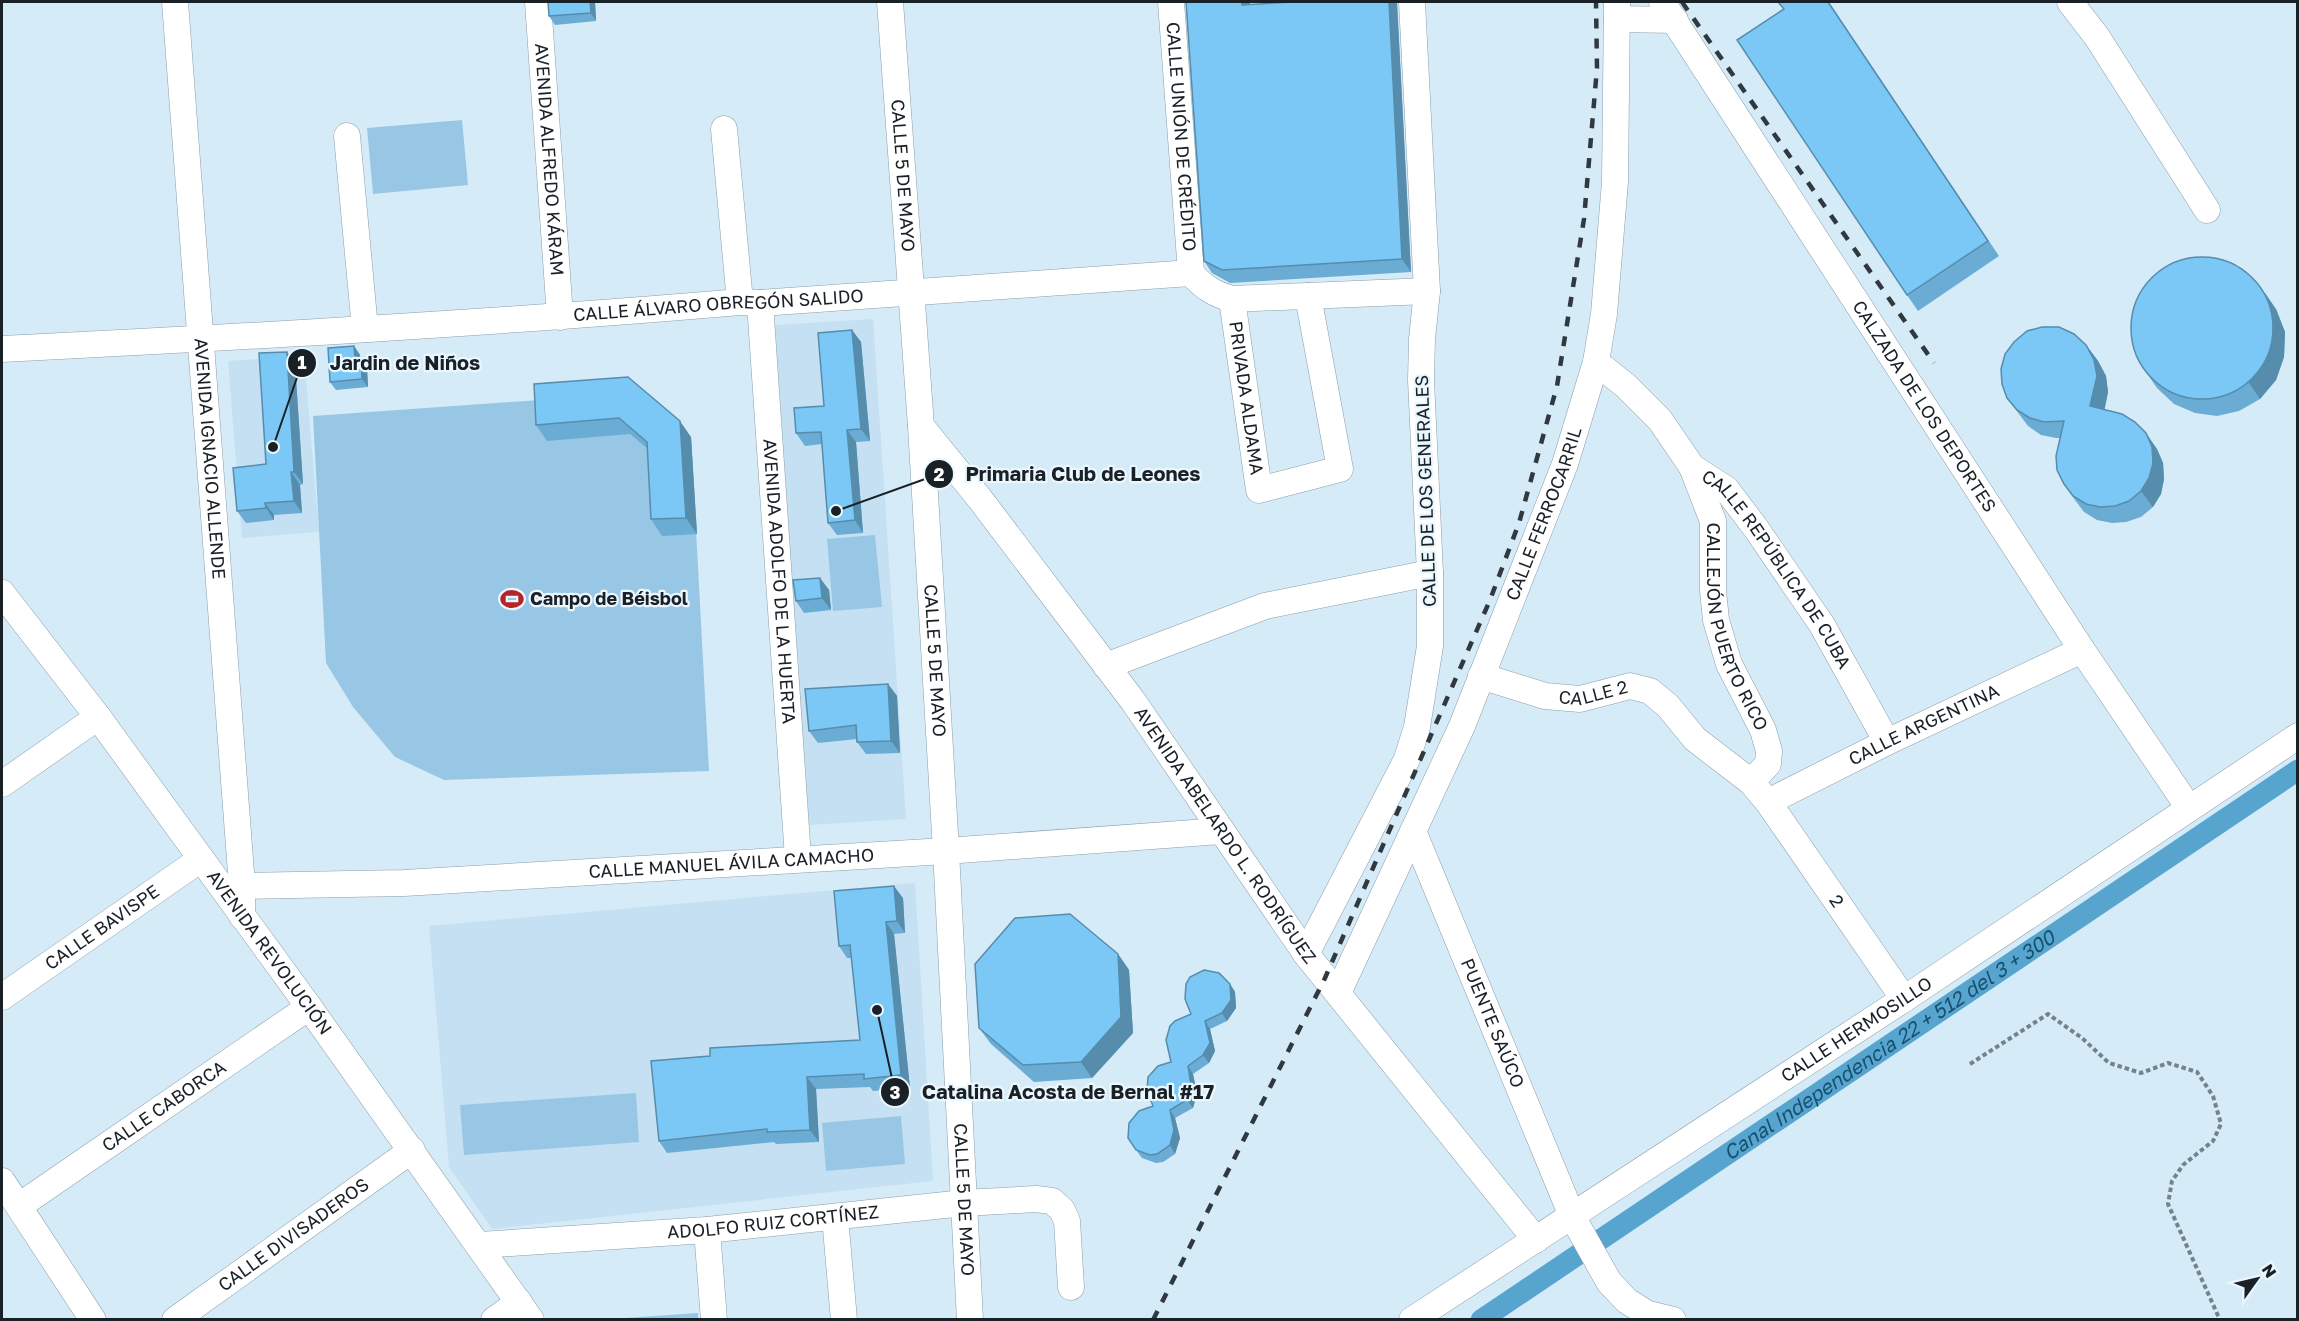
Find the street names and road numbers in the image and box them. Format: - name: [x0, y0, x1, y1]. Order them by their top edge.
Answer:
- street label: CALLE UNIÓN DE CRÉDITO: [1163, 21, 1201, 252]
- street label: AVENIDA ALFREDO KÁRAM: [531, 43, 569, 277]
- street label: CALLE 5 DE MAYO: [887, 98, 920, 253]
- street label: CALLE ÁLVARO OBREGÓN SALIDO: [573, 284, 864, 325]
- street label: CALZADA DE LOS DEPORTES: [1848, 296, 2002, 516]
- street label: PRIVADA ALDAMA: [1225, 319, 1269, 476]
- street label: AVENIDA IGNACIO ALLENDE: [190, 337, 231, 580]
- street label: CALLE DE LOS GENERALES: [1410, 375, 1440, 607]
- street label: CALLE FERROCARRIL: [1500, 424, 1586, 603]
- street label: AVENIDA ADOLFO DE LA HUERTA: [759, 438, 801, 724]
- street label: CALLE REPÚBLICA DE CUBA: [1698, 464, 1856, 672]
- street label: CALLEJÓN PUERTO RICO: [1703, 523, 1773, 734]
- street label: CALLE 5 DE MAYO: [920, 583, 951, 737]
- street label: CALLE 2: [1558, 675, 1630, 709]
- street label: CALLE ARGENTINA: [1845, 679, 2002, 770]
- street label: AVENIDA ABELARDO L. RODRÍGUEZ: [1130, 702, 1321, 968]
- street label: CALLE MANUEL ÁVILA CAMACHO: [588, 843, 875, 882]
- street label: AVENIDA REVOLUCIÓN: [203, 865, 337, 1038]
- street label: CALLE BAVISPE: [40, 879, 163, 974]
- street label: 2: [1825, 890, 1849, 911]
- street label: PUENTE SAÚCO: [1457, 955, 1530, 1091]
- street label: CALLE HERMOSILLO: [1776, 971, 1936, 1086]
- street label: CALLE CABORCA: [97, 1055, 230, 1156]
- street label: CALLE 5 DE MAYO: [950, 1123, 980, 1277]
- street label: CALLE DIVISADEROS: [213, 1173, 373, 1296]
- street label: ADOLFO RUIZ CORTÍNEZ: [666, 1200, 880, 1243]

